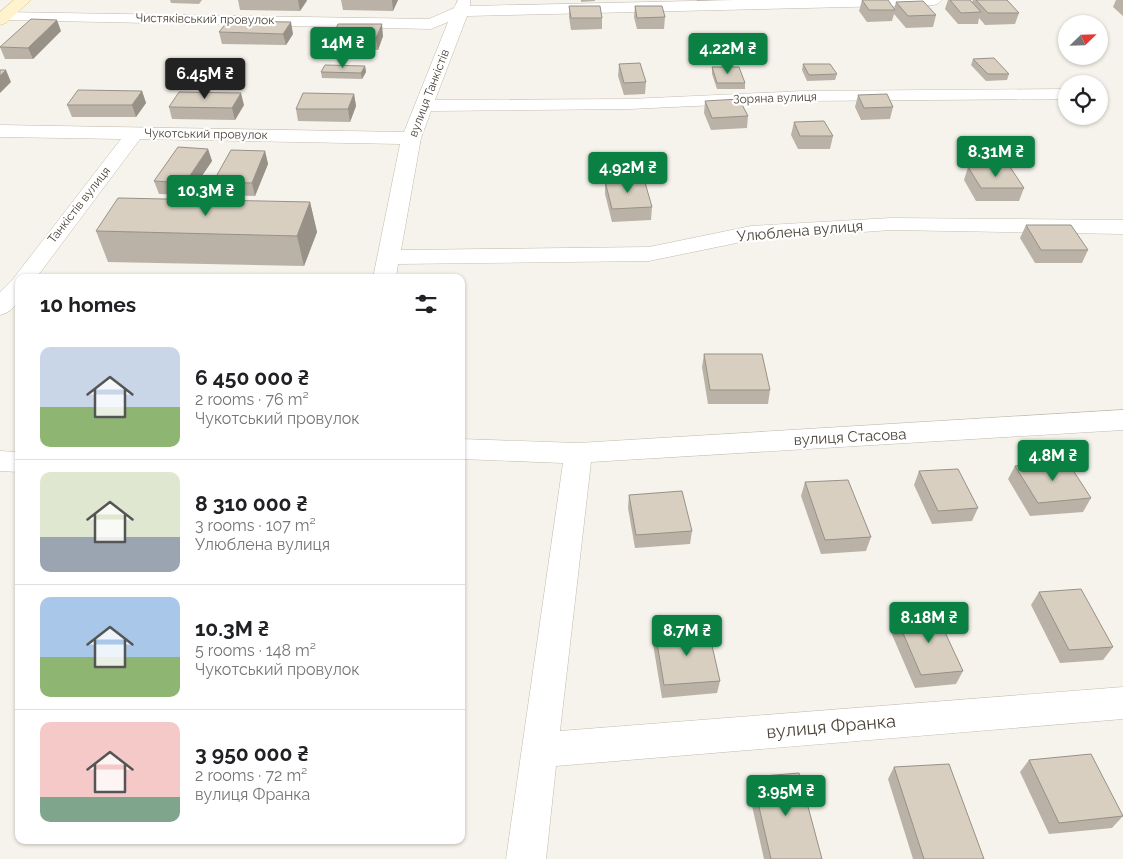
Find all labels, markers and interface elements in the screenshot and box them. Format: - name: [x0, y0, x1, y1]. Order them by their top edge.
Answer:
- street label: Чистяківський провулок: [135, 11, 275, 27]
- north arrow: [1058, 15, 1108, 65]
- map controls: [1058, 15, 1108, 125]
- pin: 14M ₴: [308, 27, 378, 69]
- pin: 4.22M ₴: [682, 32, 774, 75]
- text: 14M ₴: [321, 33, 365, 52]
- text: 4.22M ₴: [699, 39, 757, 58]
- street label: вулиця Танкістів: [406, 47, 452, 139]
- pin: 6.45M ₴: [159, 58, 251, 100]
- text: 6.45M ₴: [176, 64, 234, 83]
- button: locate: [1058, 75, 1108, 125]
- street label: Зоряна вулиця: [733, 90, 817, 106]
- street label: Чукотський провулок: [144, 126, 268, 142]
- pin: 8.31M ₴: [950, 136, 1042, 178]
- text: 8.31M ₴: [968, 142, 1024, 161]
- pin: 4.92M ₴: [582, 152, 674, 194]
- text: 4.92M ₴: [599, 158, 657, 177]
- street label: Танкістів вулиця: [45, 164, 113, 246]
- pin: 10.3M ₴: [160, 174, 252, 217]
- text: 10.3M ₴: [178, 181, 234, 200]
- street label: Улюблена вулиця: [736, 217, 864, 245]
- icon: filters: [412, 290, 440, 318]
- text: 10 homes: [40, 292, 136, 317]
- text: 6 450 000 ₴: [195, 365, 309, 390]
- icon: home: [80, 367, 140, 427]
- text: 2 rooms · 76 m²: [195, 390, 309, 409]
- text: Чукотський провулок: [195, 409, 360, 428]
- street label: вулиця Стасова: [793, 425, 907, 449]
- pin: 4.8M ₴: [1012, 440, 1094, 482]
- text: 4.8M ₴: [1029, 446, 1077, 465]
- text: 8 310 000 ₴: [195, 491, 308, 516]
- icon: home: [80, 492, 140, 552]
- text: 3 rooms · 107 m²: [195, 516, 316, 535]
- text: Улюблена вулиця: [195, 535, 330, 554]
- pin: 8.18M ₴: [883, 602, 975, 644]
- text: 8.18M ₴: [900, 608, 958, 627]
- pin: 8.7M ₴: [646, 614, 728, 657]
- text: 10.3M ₴: [195, 616, 269, 641]
- icon: home: [80, 617, 140, 677]
- text: 8.7M ₴: [663, 621, 711, 640]
- text: 5 rooms · 148 m²: [195, 641, 316, 660]
- text: Чукотський провулок: [195, 660, 360, 679]
- street label: вулиця Франка: [765, 710, 897, 742]
- text: 3 950 000 ₴: [195, 741, 309, 766]
- icon: home: [80, 742, 140, 802]
- text: 2 rooms · 72 m²: [195, 766, 307, 785]
- pin: 3.95M ₴: [740, 774, 832, 817]
- text: 3.95M ₴: [757, 781, 815, 800]
- text: вулиця Франка: [195, 785, 310, 804]

